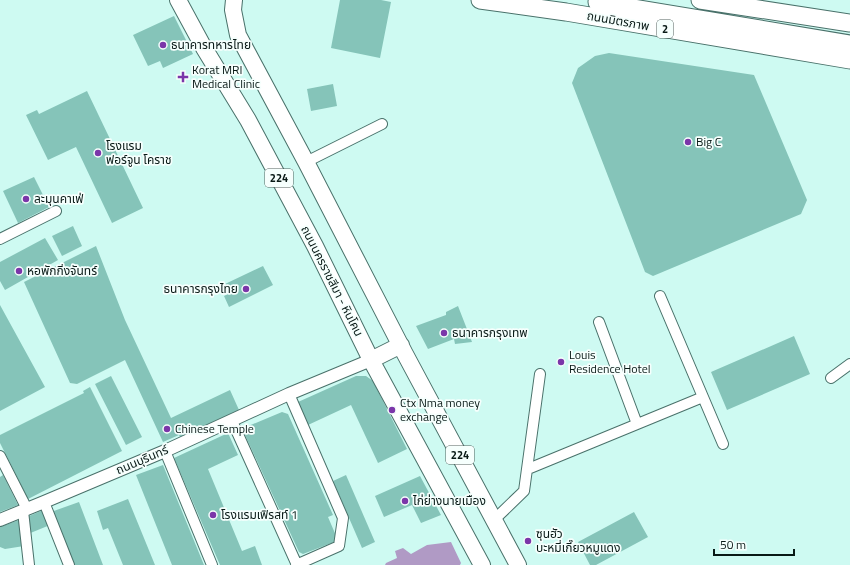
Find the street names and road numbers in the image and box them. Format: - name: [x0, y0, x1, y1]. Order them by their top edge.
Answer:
- street label: ถนนมิตรภาพ: [585, 6, 651, 35]
- road number: 2: [657, 20, 673, 38]
- road number: 224: [265, 169, 293, 187]
- street label: ถนนนครราชสีมา - หินโคน: [296, 222, 369, 340]
- street label: ถนนบุรินทร์: [113, 440, 172, 479]
- road number: 224: [446, 446, 474, 464]

